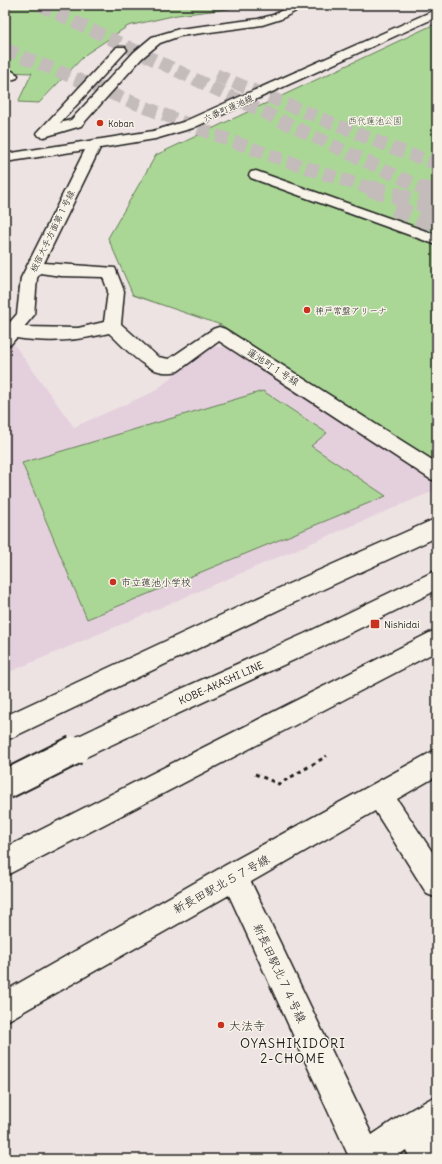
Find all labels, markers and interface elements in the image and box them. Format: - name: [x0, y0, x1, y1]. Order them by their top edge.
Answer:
- street label: 六番町蓮池線: [201, 92, 255, 124]
- park label: 西代蓮池公園: [348, 115, 402, 126]
- marker: Koban: [95, 118, 105, 128]
- place label: Koban: [108, 118, 134, 129]
- street label: 板宿大手方面第１号線: [27, 188, 77, 274]
- marker: 神戸常盤アリーナ: [302, 305, 312, 315]
- place label: 神戸常盤アリーナ: [315, 305, 387, 316]
- street label: 蓮池町１号線: [244, 345, 302, 389]
- place label: 市立蓮池小学校: [121, 576, 191, 589]
- marker: 市立蓮池小学校: [108, 577, 118, 587]
- marker: Nishidai: [369, 618, 381, 630]
- place label: Nishidai: [384, 618, 420, 631]
- street label: KOBE-AKASHI LINE: [177, 658, 265, 707]
- street label: 新長田駅北５７号線: [170, 851, 272, 917]
- street label: 新長田駅北７４号線: [250, 921, 310, 1025]
- place label: 大法寺: [229, 1018, 265, 1033]
- marker: 大法寺: [216, 1020, 226, 1030]
- district label: OYASHIKIDORI 2-CHOME: [240, 1035, 346, 1067]

